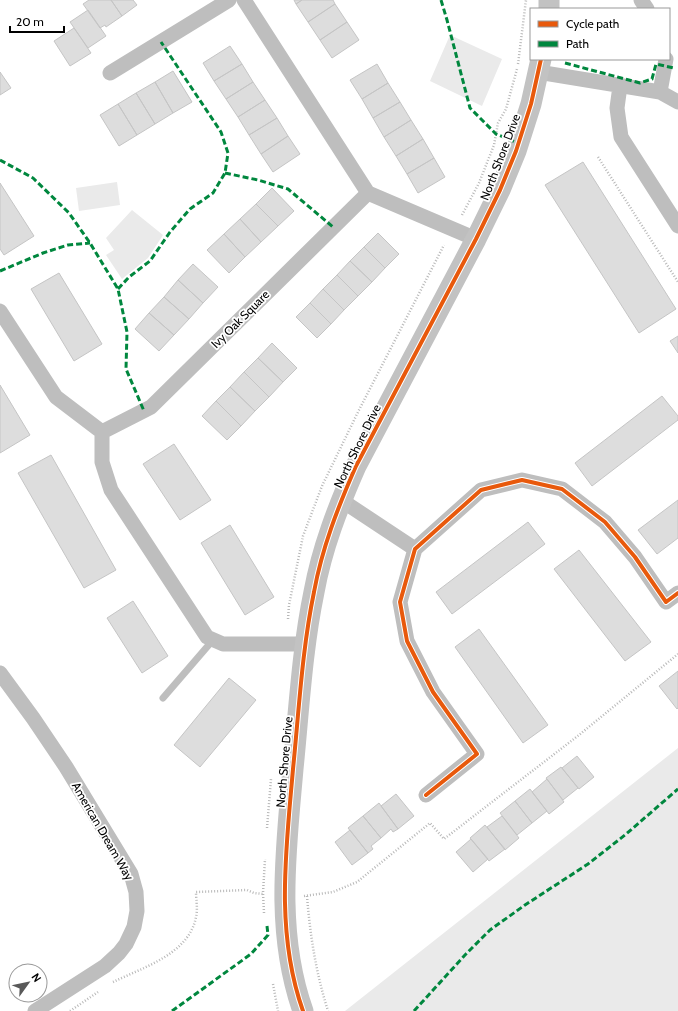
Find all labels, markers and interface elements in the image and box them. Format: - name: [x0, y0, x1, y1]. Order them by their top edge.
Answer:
- scale bar: [10, 8, 64, 34]
- legend: [530, 8, 670, 60]
- text: 20 m: [16, 14, 44, 29]
- text: Cycle path: [566, 16, 619, 31]
- text: Path: [566, 36, 589, 51]
- street label: North Shore Drive: [477, 112, 523, 202]
- street label: Ivy Oak Square: [208, 287, 272, 351]
- street label: North Shore Drive: [330, 402, 384, 490]
- street label: North Shore Drive: [273, 716, 295, 808]
- street label: American Dream Way: [69, 779, 137, 883]
- north arrow: [8, 963, 48, 1003]
- text: N: [28, 970, 44, 985]

